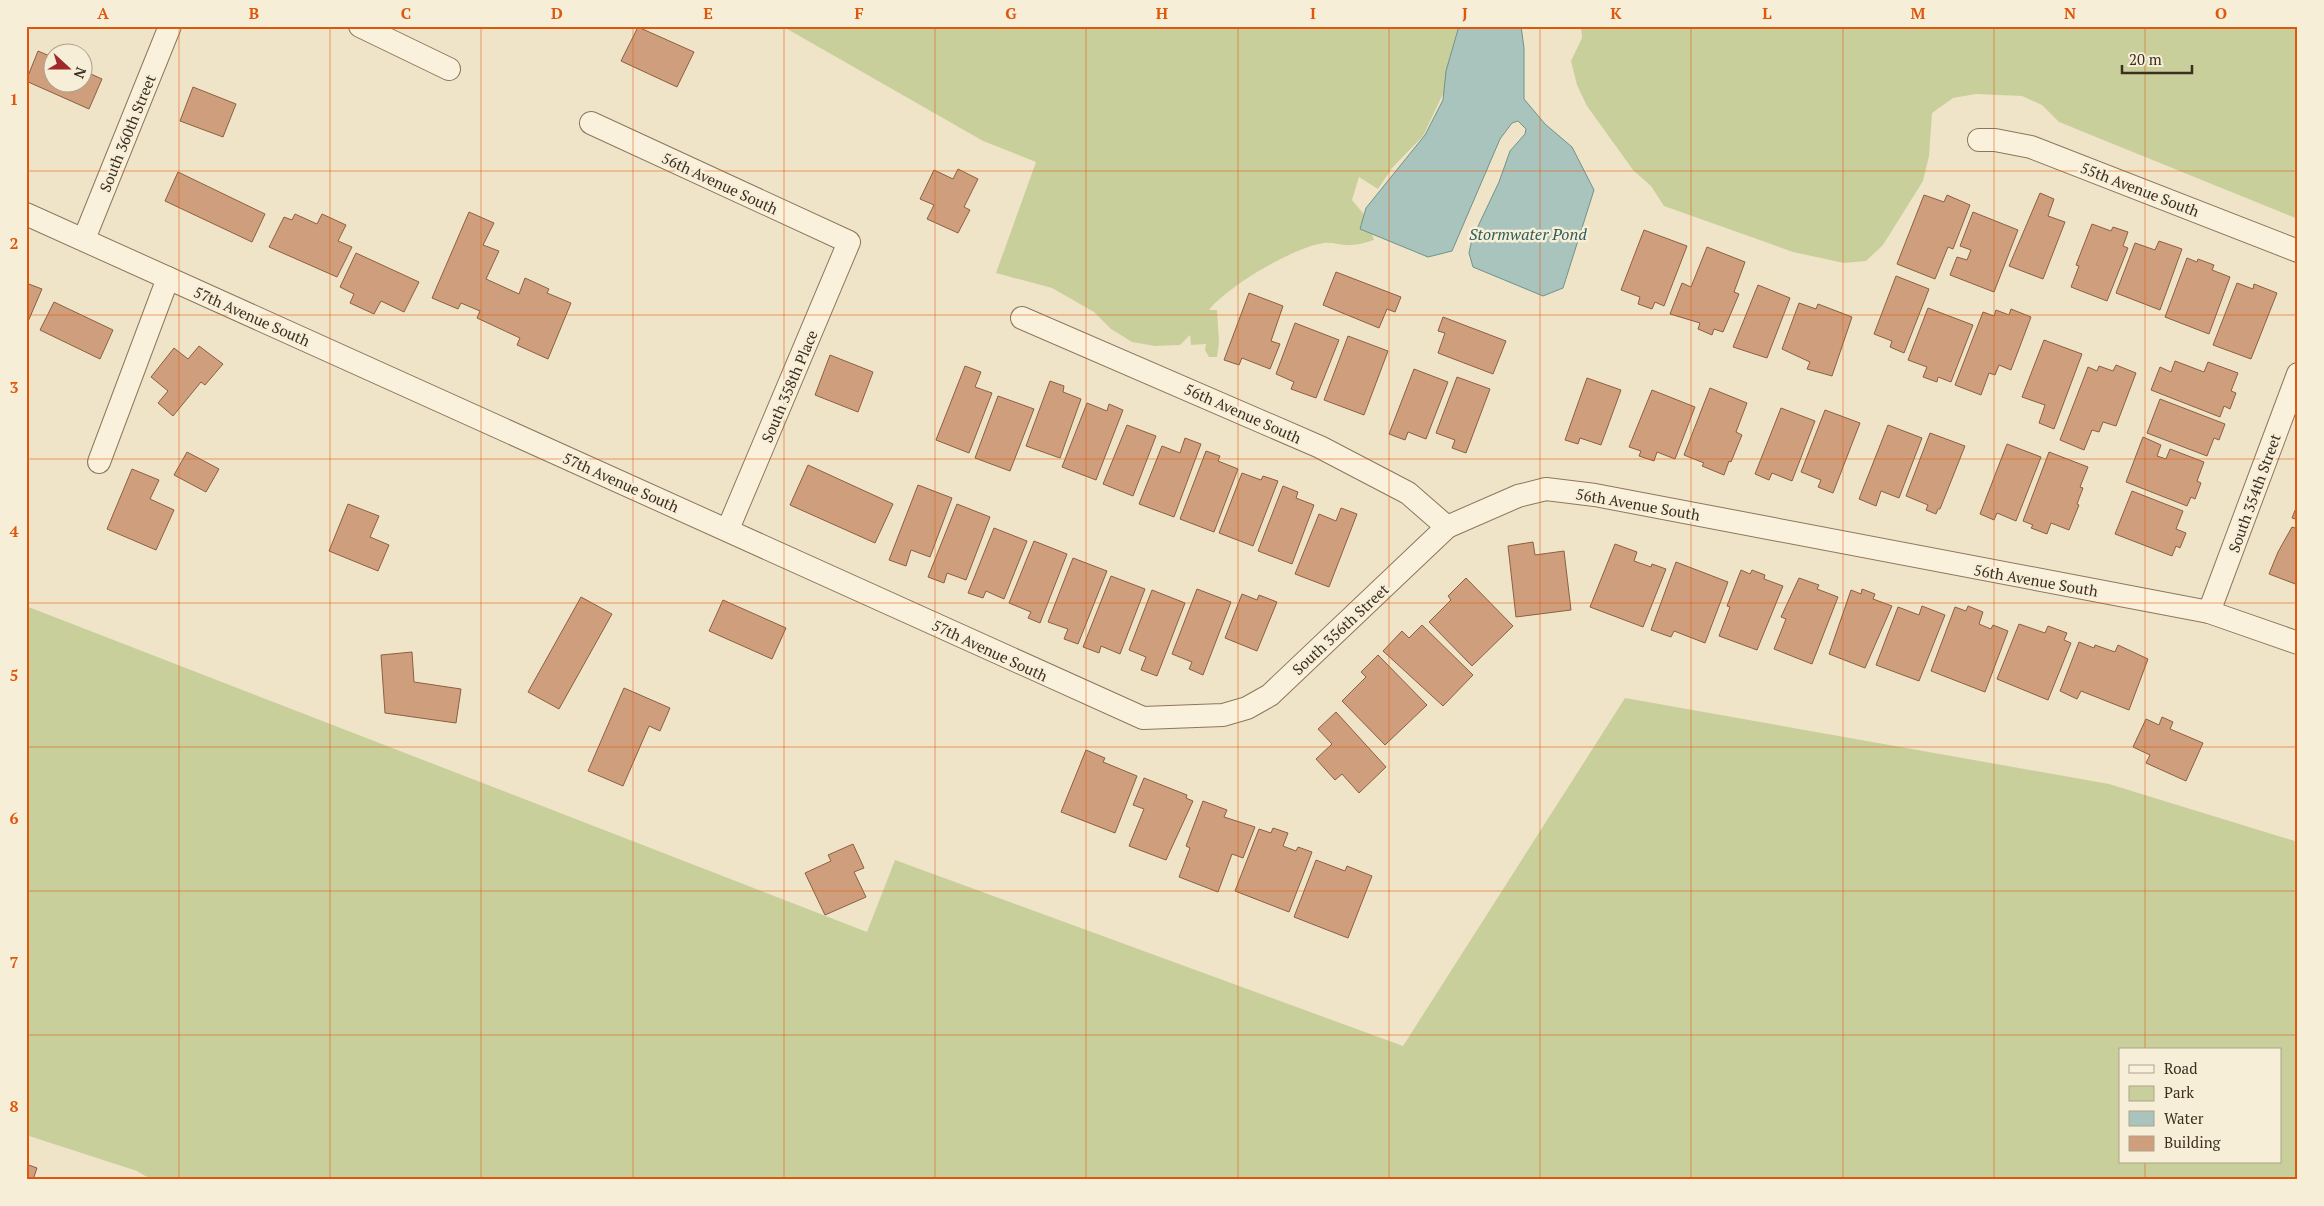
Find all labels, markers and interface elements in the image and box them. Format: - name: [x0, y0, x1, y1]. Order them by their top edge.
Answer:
- text: A: [97, 2, 109, 24]
- text: B: [249, 2, 259, 24]
- text: C: [401, 2, 411, 24]
- text: D: [551, 2, 563, 24]
- text: E: [703, 2, 713, 24]
- text: F: [854, 2, 864, 24]
- text: G: [1005, 2, 1017, 24]
- text: H: [1156, 2, 1168, 24]
- text: I: [1310, 2, 1316, 24]
- text: J: [1462, 2, 1468, 24]
- text: K: [1610, 2, 1622, 24]
- text: L: [1762, 2, 1772, 24]
- text: M: [1911, 2, 1926, 24]
- text: N: [2064, 2, 2076, 24]
- text: O: [2215, 2, 2227, 24]
- north arrow: [42, 42, 92, 92]
- scale bar: [2122, 42, 2192, 74]
- text: 20 m: [2129, 49, 2162, 69]
- text: N: [70, 64, 91, 82]
- street label: South 360th Street: [94, 71, 160, 195]
- text: 1: [9, 88, 19, 110]
- street label: 56th Avenue South: [659, 147, 781, 219]
- street label: 55th Avenue South: [2078, 157, 2202, 221]
- water label: Stormwater Pond: [1469, 223, 1587, 245]
- text: 2: [9, 232, 19, 254]
- street label: 57th Avenue South: [191, 281, 313, 351]
- street label: South 358th Place: [756, 327, 822, 445]
- text: 3: [9, 376, 19, 398]
- street label: 56th Avenue South: [1181, 378, 1305, 448]
- street label: South 354th Street: [2223, 430, 2285, 555]
- street label: 57th Avenue South: [560, 447, 682, 517]
- street label: 56th Avenue South: [1574, 483, 1702, 525]
- text: 4: [9, 520, 19, 542]
- street label: 56th Avenue South: [1972, 559, 2100, 601]
- street label: South 356th Street: [1287, 579, 1393, 679]
- street label: 57th Avenue South: [929, 614, 1051, 686]
- text: 5: [9, 664, 19, 686]
- text: 6: [9, 807, 19, 829]
- text: 7: [9, 951, 19, 973]
- legend: [2119, 1048, 2282, 1164]
- text: Road: [2164, 1058, 2197, 1078]
- text: Park: [2164, 1082, 2194, 1102]
- text: 8: [9, 1095, 19, 1117]
- text: Water: [2164, 1108, 2204, 1128]
- text: Building: [2164, 1132, 2222, 1152]

